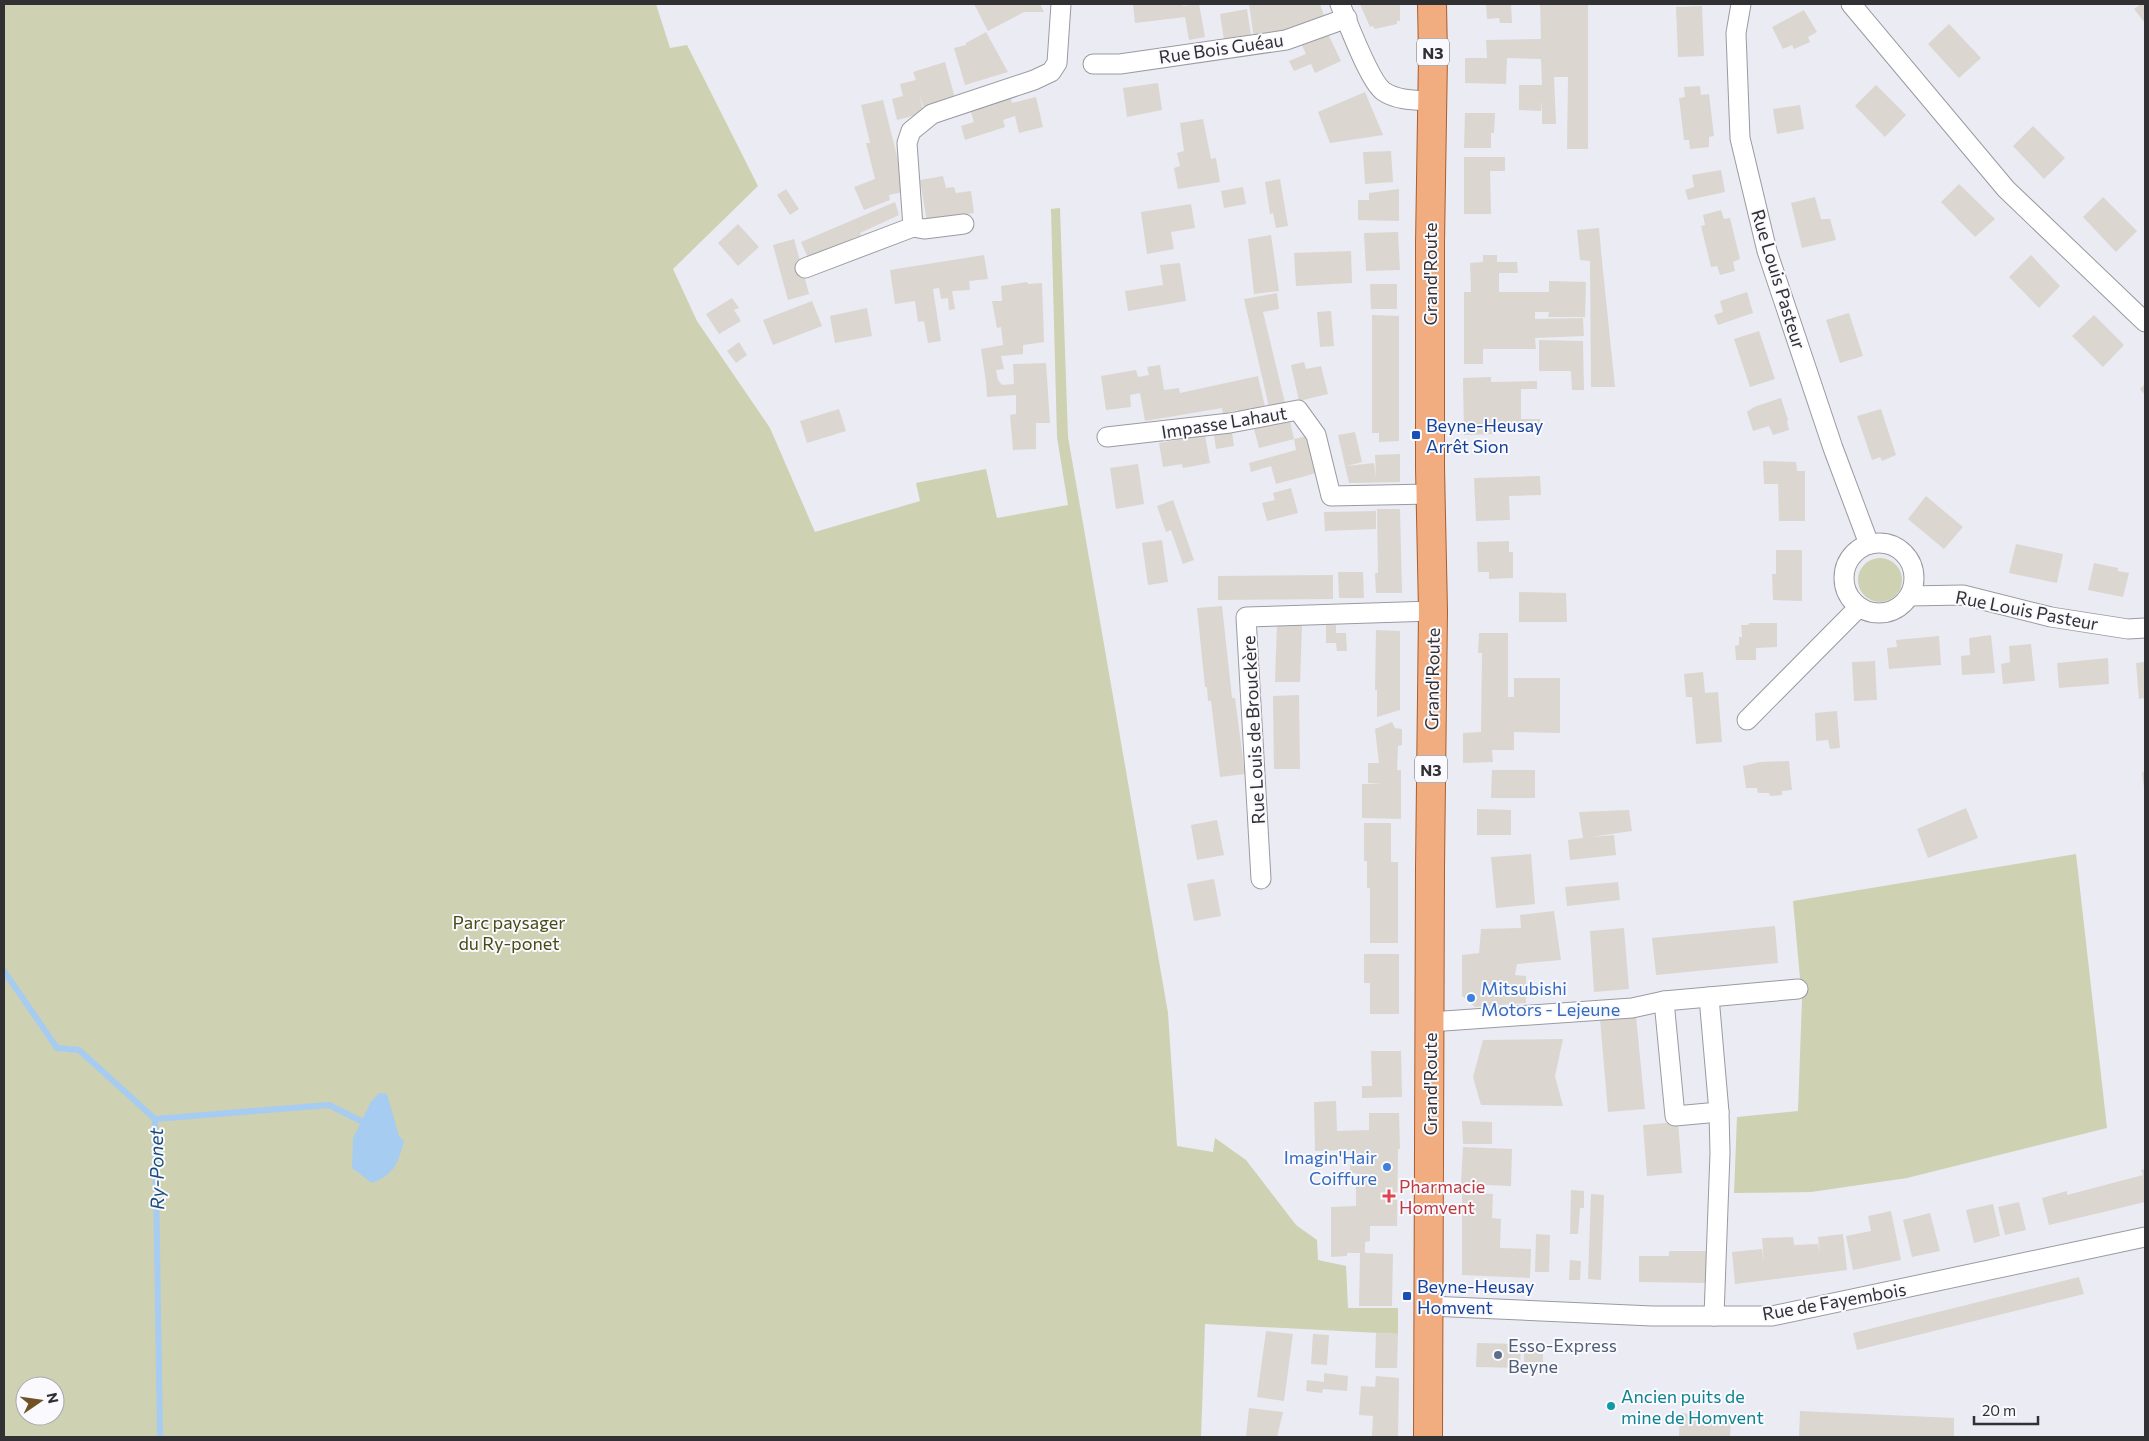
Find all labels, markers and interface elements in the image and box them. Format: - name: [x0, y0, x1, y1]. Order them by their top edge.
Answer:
- street label: Rue Bois Guéau: [1157, 28, 1285, 68]
- road number: N3: [1417, 38, 1449, 66]
- street label: Rue Louis Pasteur: [1747, 206, 1811, 352]
- street label: Grand'Route: [1419, 223, 1441, 326]
- street label: Impasse Lahaut: [1160, 401, 1288, 443]
- place label: Beyne-Heusay Arrêt Sion: [1426, 414, 1543, 457]
- marker: Beyne-Heusay Arrêt Sion: [1410, 429, 1422, 441]
- street label: Rue Louis Pasteur: [1954, 585, 2100, 635]
- street label: Grand'Route: [1420, 627, 1444, 731]
- street label: Rue Louis de Brouckère: [1237, 635, 1269, 825]
- road number: N3: [1415, 756, 1447, 782]
- park label: Parc paysager du Ry-ponet: [453, 911, 565, 954]
- place label: Mitsubishi Motors - Lejeune: [1481, 977, 1620, 1020]
- marker: Mitsubishi Motors - Lejeune: [1465, 992, 1477, 1004]
- street label: Grand'Route: [1419, 1033, 1441, 1136]
- water label: Ry-Ponet: [144, 1127, 168, 1210]
- place label: Imagin'Hair Coiffure: [1284, 1146, 1377, 1189]
- marker: Imagin'Hair Coiffure: [1381, 1161, 1393, 1173]
- place label: Pharmacie Homvent: [1399, 1175, 1485, 1218]
- marker: Pharmacie Homvent: [1383, 1190, 1395, 1202]
- place label: Beyne-Heusay Homvent: [1417, 1275, 1534, 1318]
- street label: Rue de Fayembois: [1760, 1278, 1908, 1324]
- marker: Beyne-Heusay Homvent: [1401, 1290, 1413, 1302]
- place label: Esso-Express Beyne: [1508, 1334, 1617, 1377]
- marker: Esso-Express Beyne: [1492, 1349, 1504, 1361]
- north arrow: [15, 1376, 65, 1426]
- place label: Ancien puits de mine de Homvent: [1621, 1385, 1764, 1428]
- text: N: [44, 1391, 63, 1405]
- scale bar: [1974, 1394, 2038, 1426]
- marker: Ancien puits de mine de Homvent: [1605, 1400, 1617, 1412]
- text: 20 m: [1982, 1401, 2016, 1419]

